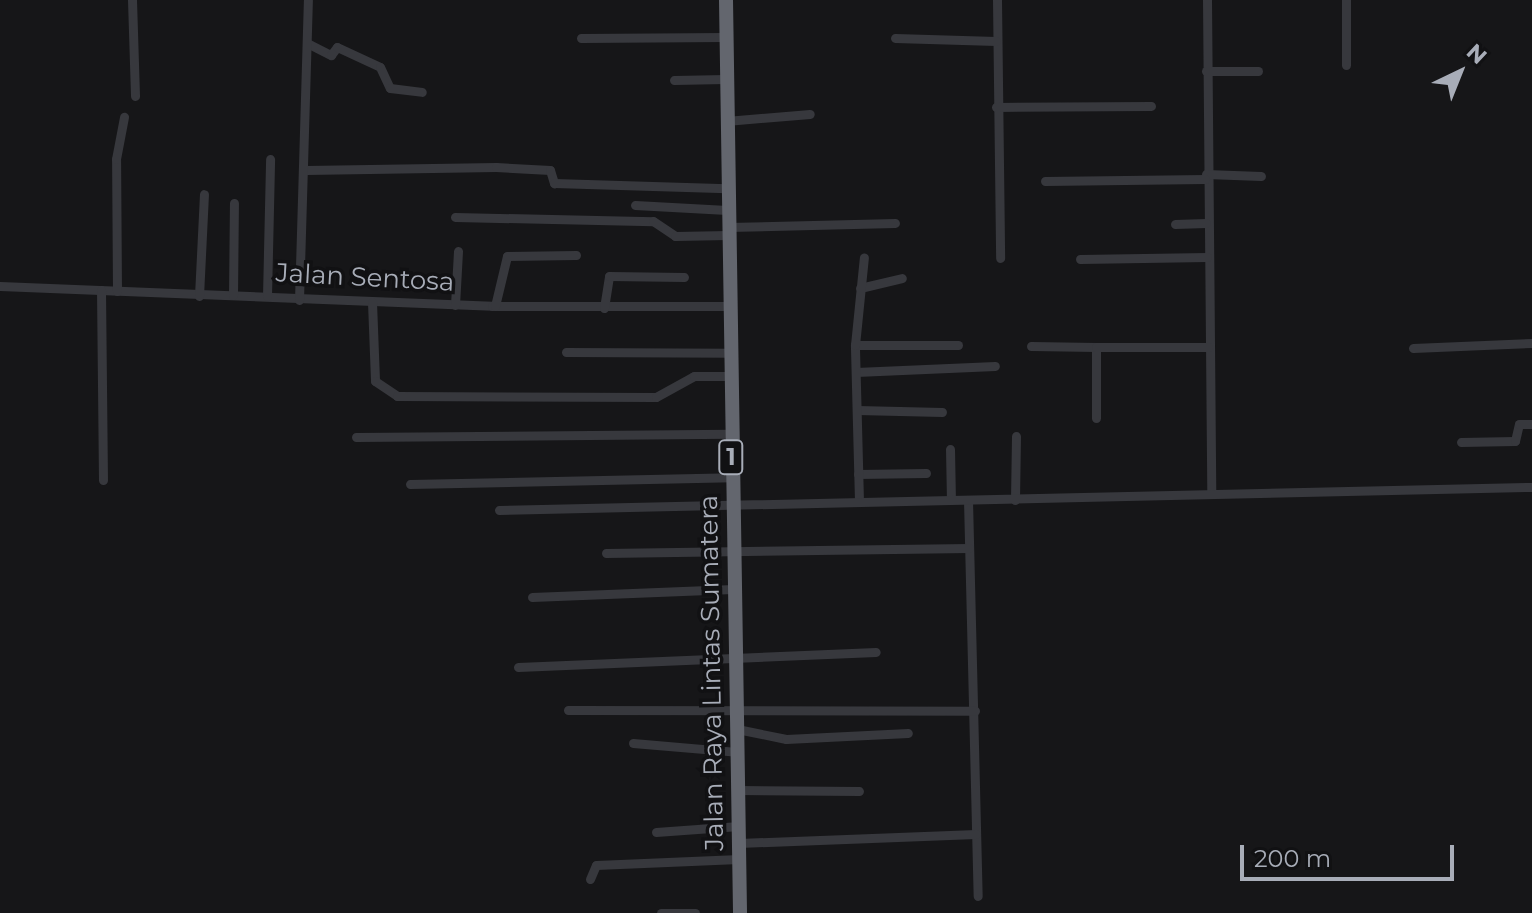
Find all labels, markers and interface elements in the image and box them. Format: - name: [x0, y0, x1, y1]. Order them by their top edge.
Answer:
- north arrow: [1420, 32, 1500, 112]
- text: N: [1461, 38, 1492, 70]
- street label: Jalan Sentosa: [275, 258, 455, 298]
- road number: 1: [717, 437, 745, 477]
- street label: Jalan Raya Lintas Sumatera: [693, 495, 731, 851]
- scale bar: [1244, 829, 1458, 879]
- text: 200 m: [1254, 844, 1331, 873]

